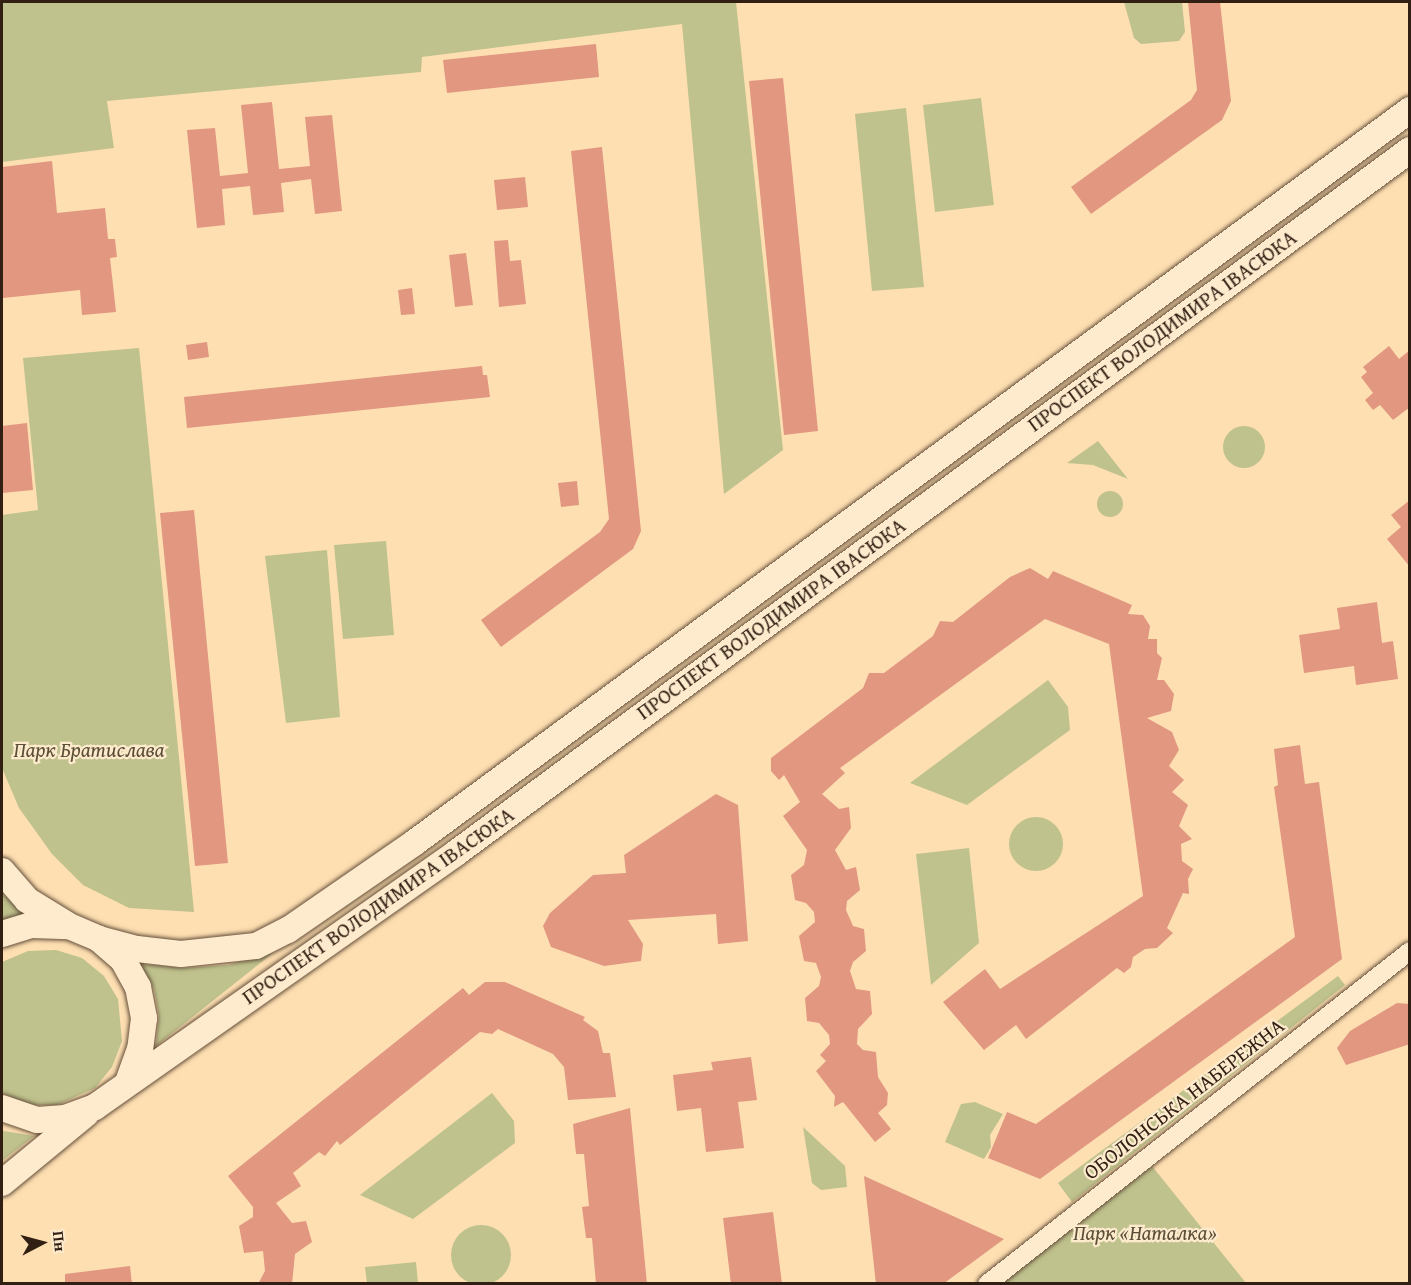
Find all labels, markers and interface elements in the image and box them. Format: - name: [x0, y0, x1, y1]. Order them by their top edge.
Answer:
- street label: ПРОСПЕКТ ВОЛОДИМИРА ІВАСЮКА: [1023, 225, 1301, 437]
- street label: ПРОСПЕКТ ВОЛОДИМИРА ІВАСЮКА: [632, 513, 910, 725]
- park label: Парк Братислава: [14, 737, 164, 763]
- street label: ПРОСПЕКТ ВОЛОДИМИРА ІВАСЮКА: [237, 802, 519, 1010]
- street label: ОБОЛОНСЬКА НАБЕРЕЖНА: [1079, 1013, 1289, 1185]
- north arrow: [12, 1213, 72, 1273]
- park label: Парк «Наталка»: [1073, 1220, 1217, 1246]
- text: Пн: [47, 1230, 73, 1253]

